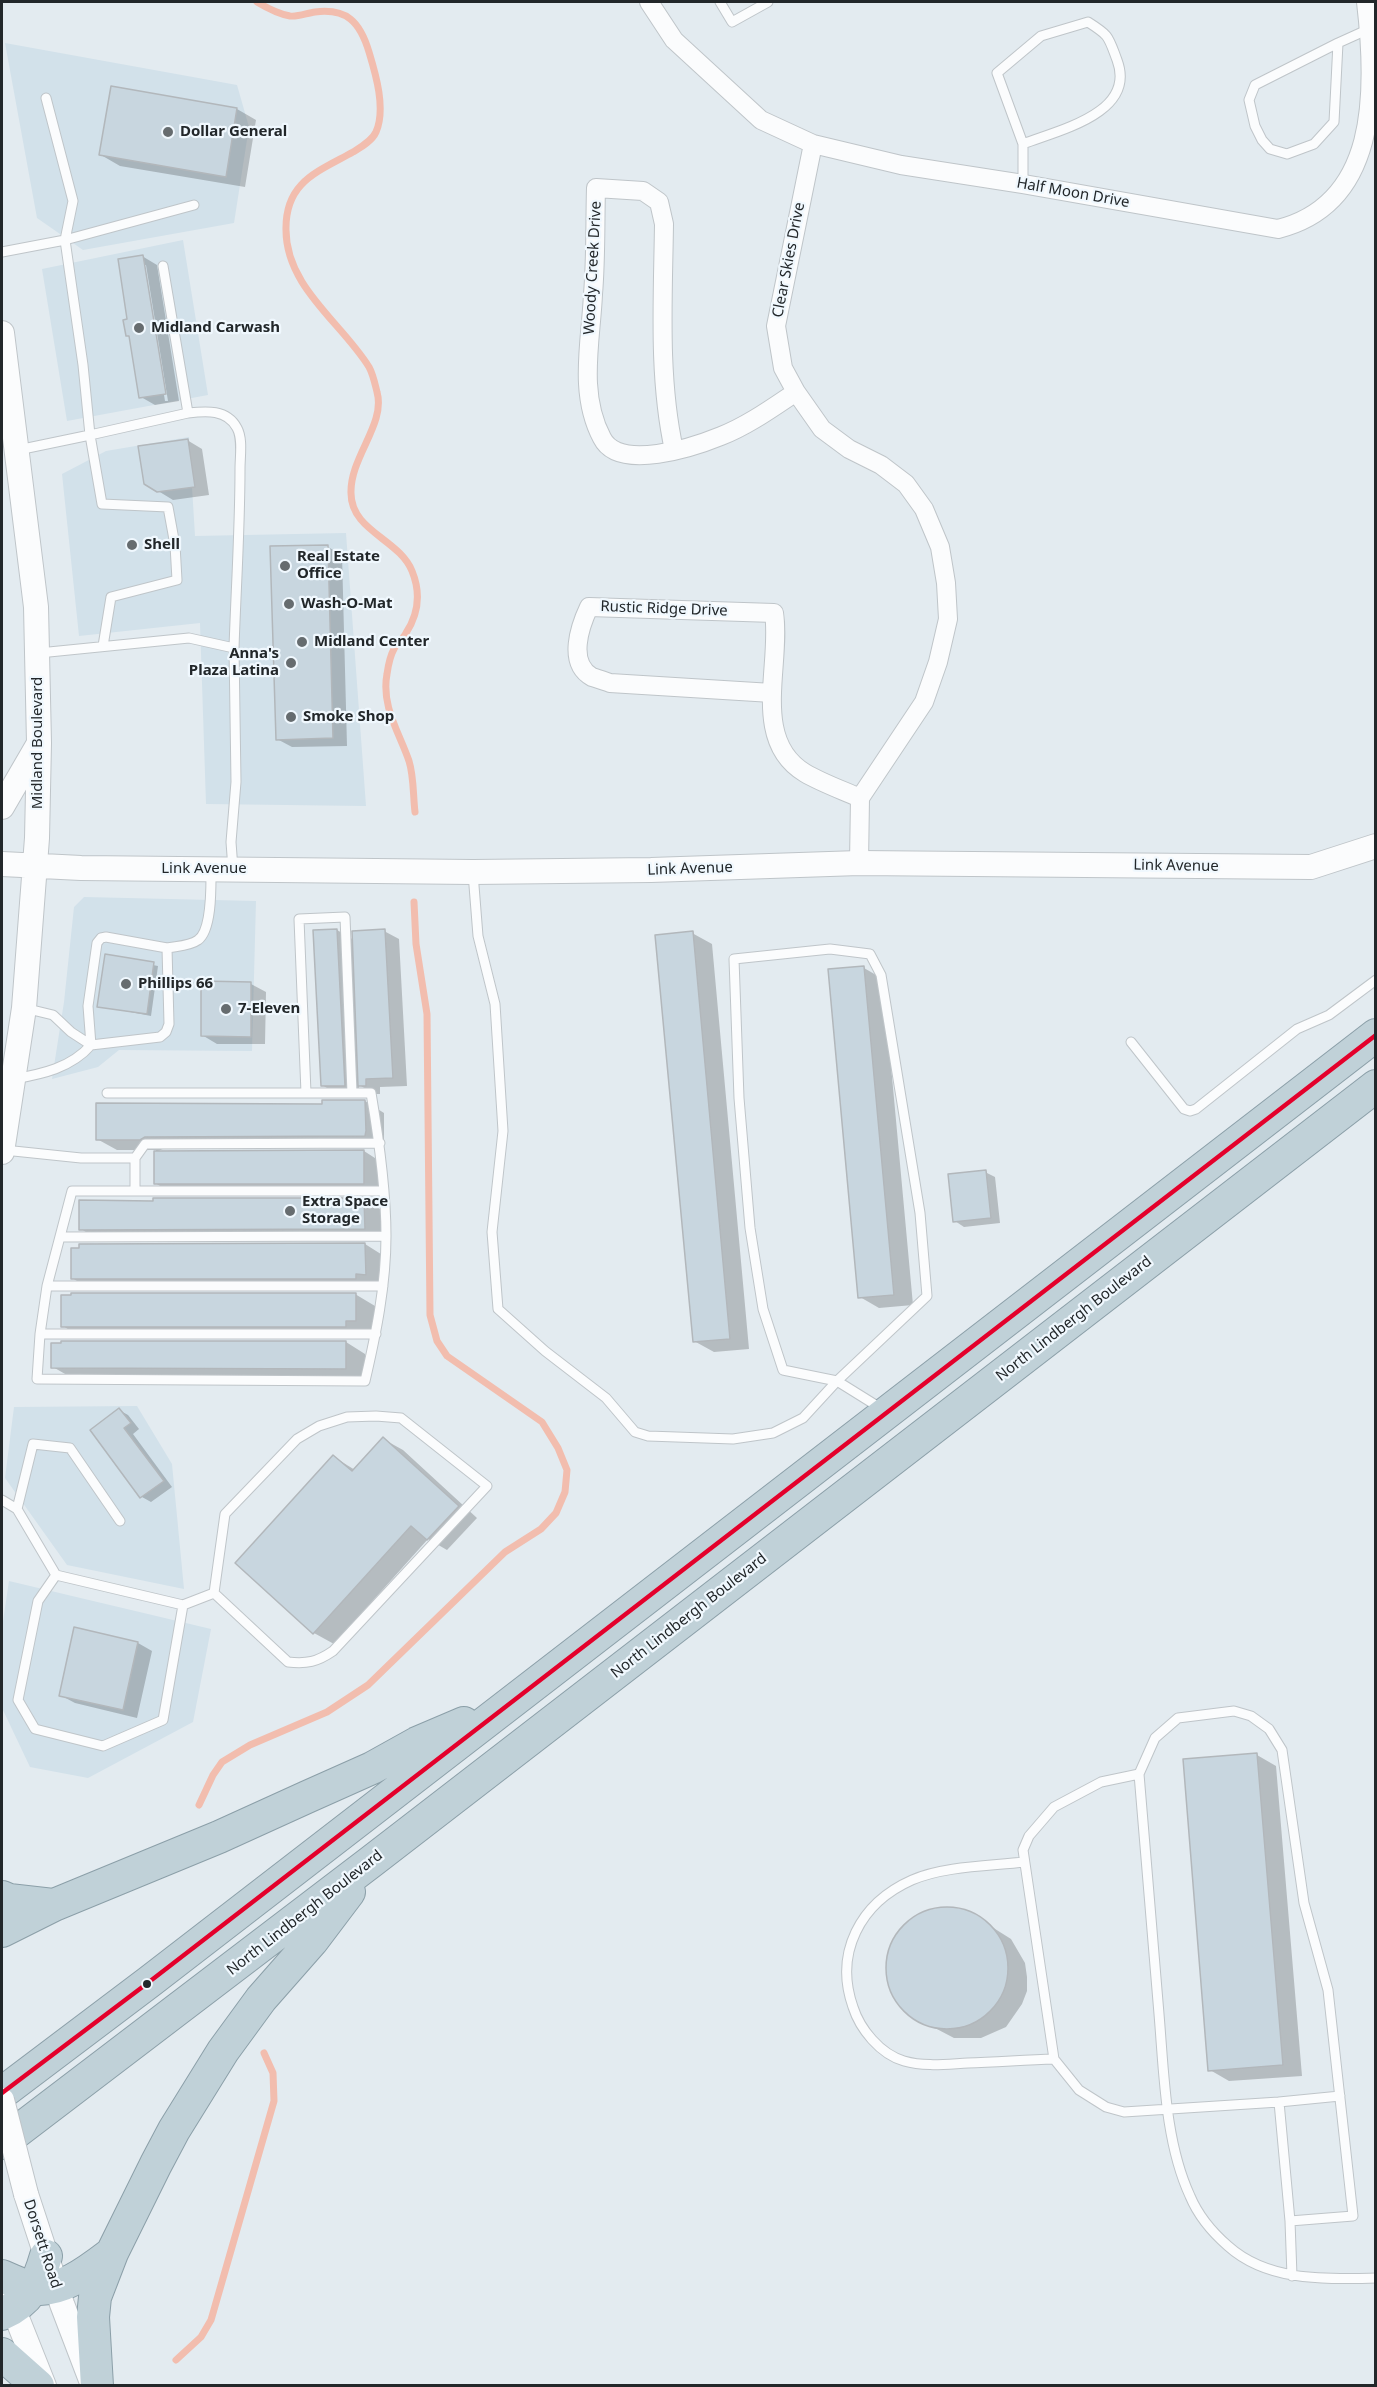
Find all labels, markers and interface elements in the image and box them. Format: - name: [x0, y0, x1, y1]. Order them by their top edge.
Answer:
- place label: Dollar General: [180, 123, 287, 141]
- marker: Dollar General: [161, 125, 175, 139]
- street label: Half Moon Drive: [1015, 174, 1131, 212]
- street label: Woody Creek Drive: [581, 201, 605, 335]
- street label: Clear Skies Drive: [769, 201, 809, 319]
- place label: Midland Carwash: [151, 319, 280, 337]
- marker: Midland Carwash: [132, 321, 146, 335]
- place label: Shell: [144, 536, 180, 554]
- marker: Shell: [125, 538, 139, 552]
- place label: Real Estate Office: [297, 548, 380, 583]
- marker: Real Estate Office: [278, 559, 292, 573]
- place label: Wash-O-Mat: [301, 595, 393, 613]
- marker: Wash-O-Mat: [282, 597, 296, 611]
- street label: Rustic Ridge Drive: [600, 598, 728, 620]
- place label: Midland Center: [314, 633, 429, 651]
- marker: Midland Center: [295, 635, 309, 649]
- place label: Anna's Plaza Latina: [189, 645, 279, 680]
- marker: Anna's Plaza Latina: [284, 656, 298, 670]
- street label: Midland Boulevard: [29, 677, 47, 809]
- place label: Smoke Shop: [303, 708, 394, 726]
- marker: Smoke Shop: [284, 710, 298, 724]
- street label: Link Avenue: [1133, 856, 1219, 876]
- street label: Link Avenue: [647, 859, 733, 879]
- street label: Link Avenue: [161, 860, 247, 878]
- place label: Phillips 66: [138, 975, 213, 993]
- marker: Phillips 66: [119, 977, 133, 991]
- place label: 7-Eleven: [238, 1000, 300, 1018]
- marker: 7-Eleven: [219, 1002, 233, 1016]
- place label: Extra Space Storage: [302, 1193, 388, 1228]
- marker: Extra Space Storage: [283, 1204, 297, 1218]
- street label: North Lindbergh Boulevard: [992, 1253, 1156, 1385]
- street label: North Lindbergh Boulevard: [607, 1550, 771, 1682]
- street label: North Lindbergh Boulevard: [223, 1847, 387, 1979]
- unlabelled marker: [141, 1978, 153, 1990]
- street label: Dorsett Road: [19, 2197, 65, 2291]

